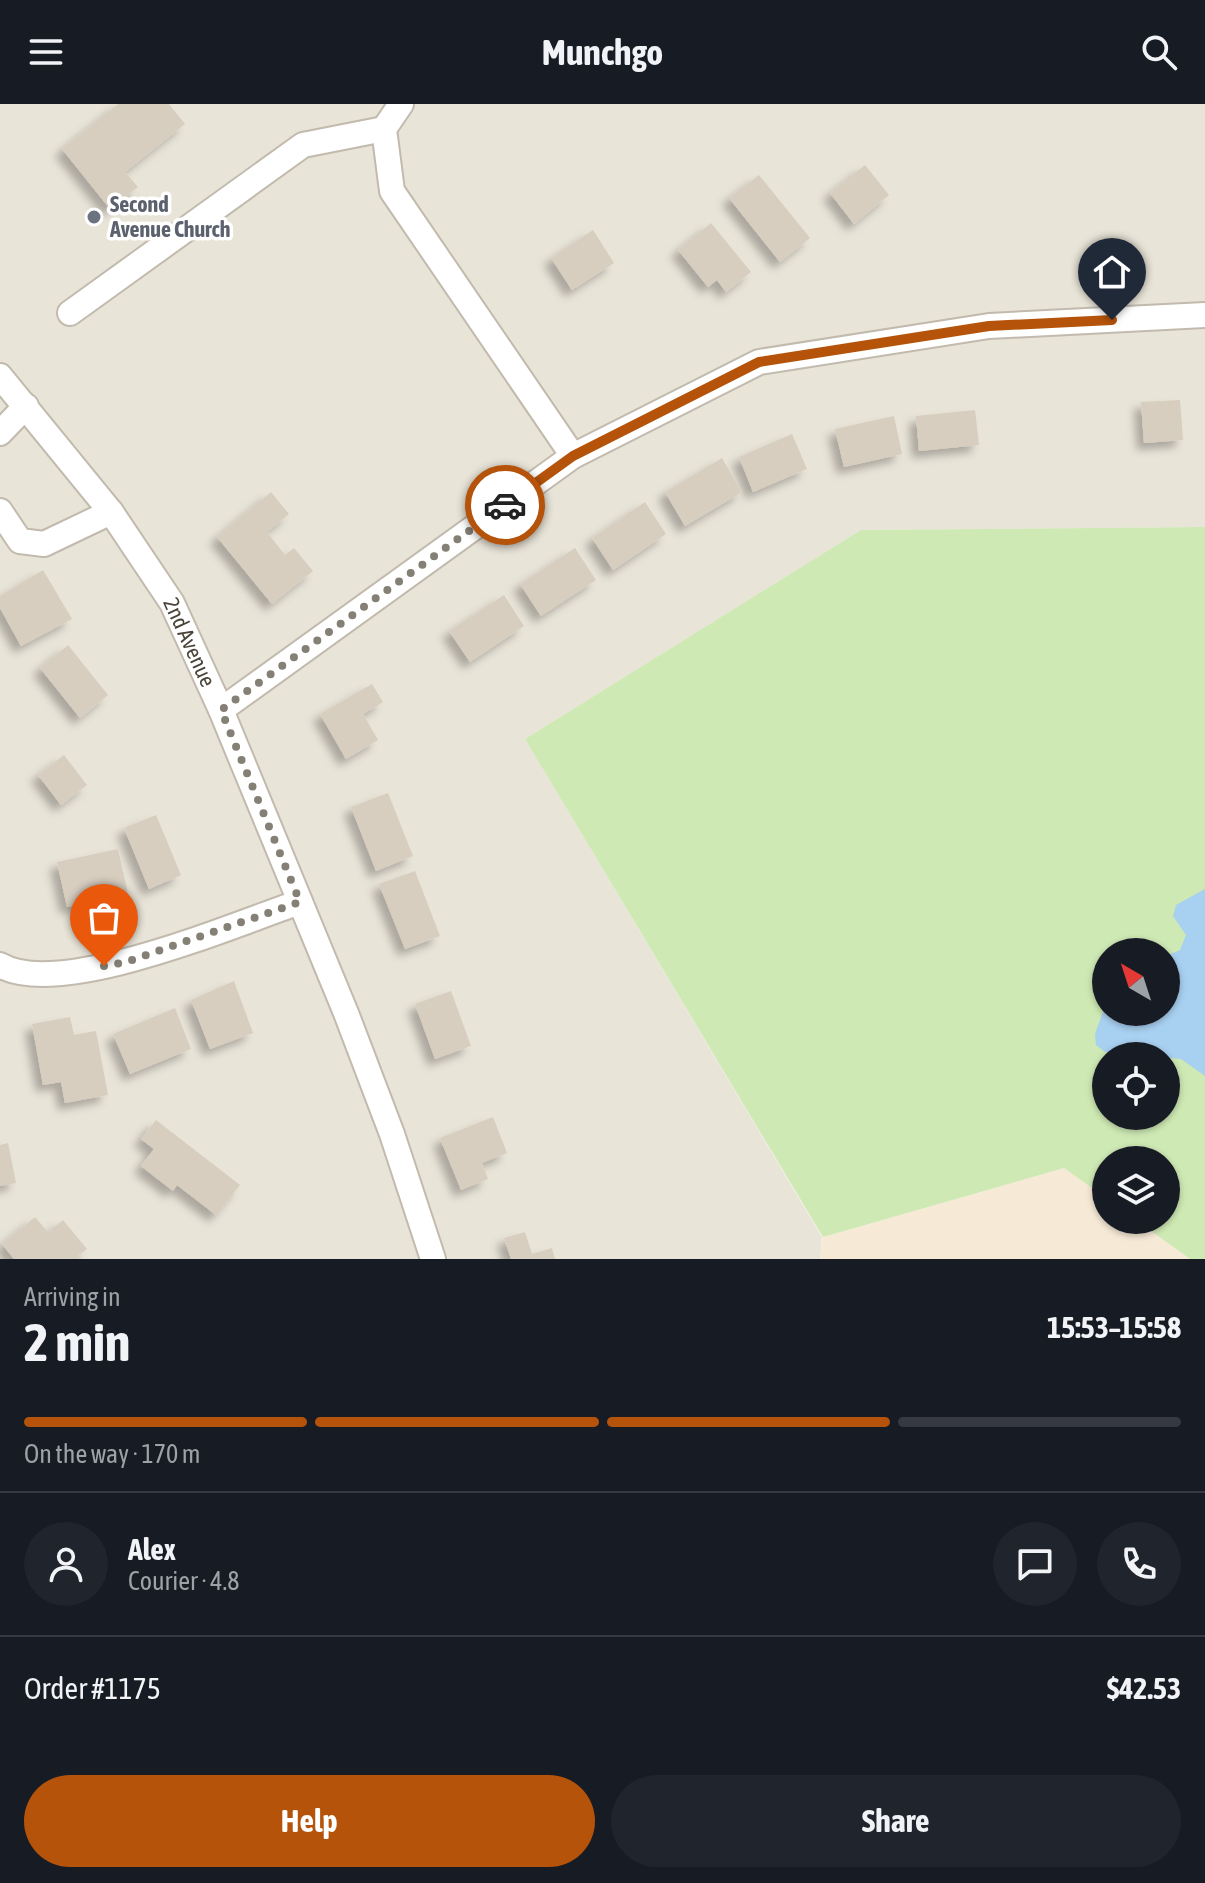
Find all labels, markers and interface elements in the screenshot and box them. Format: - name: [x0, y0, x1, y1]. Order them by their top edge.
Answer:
- icon: menu: [24, 30, 68, 74]
- icon: search: [1137, 30, 1181, 74]
- text: Munchgo: [542, 31, 663, 73]
- place label: Second Avenue Church: [109, 191, 230, 242]
- marker: Second Avenue Church: [85, 208, 103, 226]
- pin: [1078, 238, 1146, 320]
- icon: home: [1090, 250, 1134, 294]
- courier: [465, 465, 545, 545]
- icon: car: [483, 483, 527, 527]
- street label: 2nd Avenue: [158, 593, 222, 691]
- pin: [70, 884, 138, 966]
- icon: bag: [82, 896, 126, 940]
- north arrow: [1092, 938, 1180, 1026]
- map controls: [1092, 938, 1180, 1234]
- button: locate: [1092, 1042, 1180, 1130]
- button: layers: [1092, 1146, 1180, 1234]
- text: Arriving in: [24, 1282, 121, 1312]
- text: 15:53–15:58: [1047, 1310, 1181, 1344]
- text: 2 min: [24, 1312, 130, 1372]
- text: On the way · 170 m: [24, 1439, 201, 1469]
- button: person: [24, 1522, 108, 1606]
- button: chat: [993, 1522, 1077, 1606]
- button: phone: [1097, 1522, 1181, 1606]
- text: Alex: [128, 1532, 176, 1566]
- text: Courier · 4.8: [128, 1566, 239, 1596]
- text: Order #1175: [24, 1671, 161, 1705]
- text: $42.53: [1107, 1671, 1181, 1705]
- button: Help: [24, 1775, 595, 1867]
- button: Share: [611, 1775, 1181, 1867]

